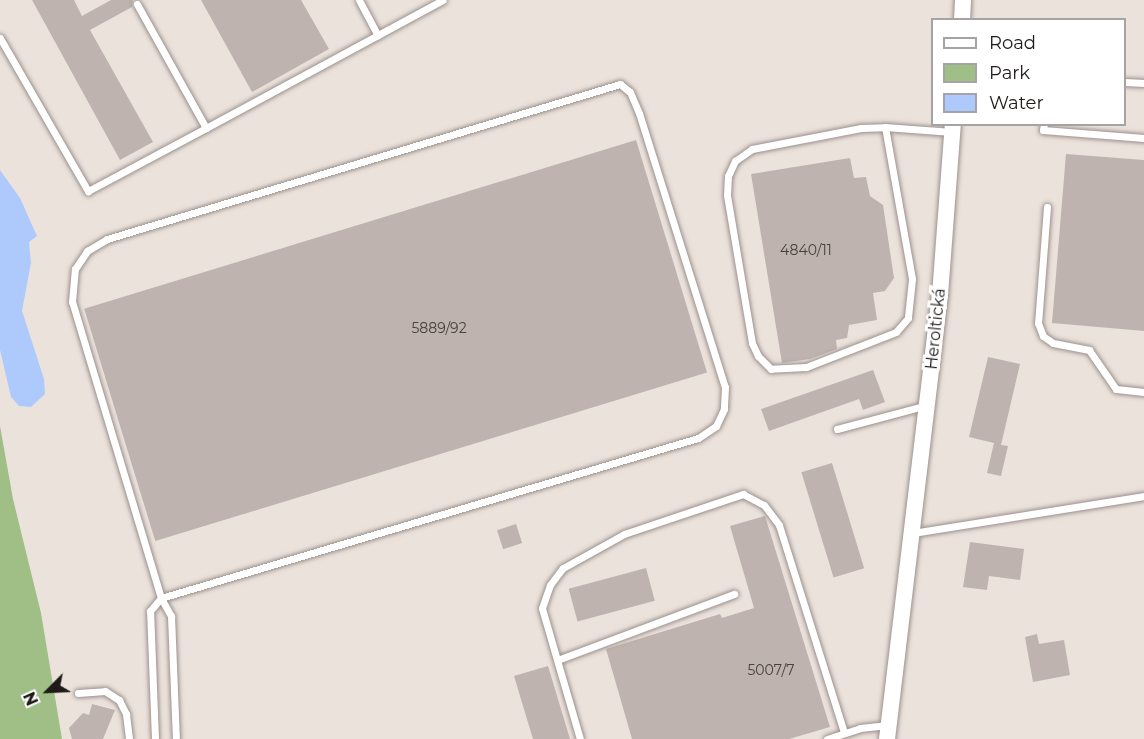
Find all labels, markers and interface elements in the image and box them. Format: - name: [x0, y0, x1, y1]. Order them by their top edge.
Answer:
- legend: [931, 18, 1126, 126]
- text: Road: [989, 32, 1036, 54]
- text: Park: [989, 62, 1030, 84]
- text: Water: [989, 92, 1044, 114]
- house number: 4840/11: [780, 242, 832, 258]
- street label: Heroltická: [922, 287, 950, 371]
- house number: 5889/92: [411, 320, 467, 336]
- north arrow: [18, 661, 78, 721]
- house number: 5007/7: [747, 662, 795, 678]
- text: N: [20, 689, 42, 708]

